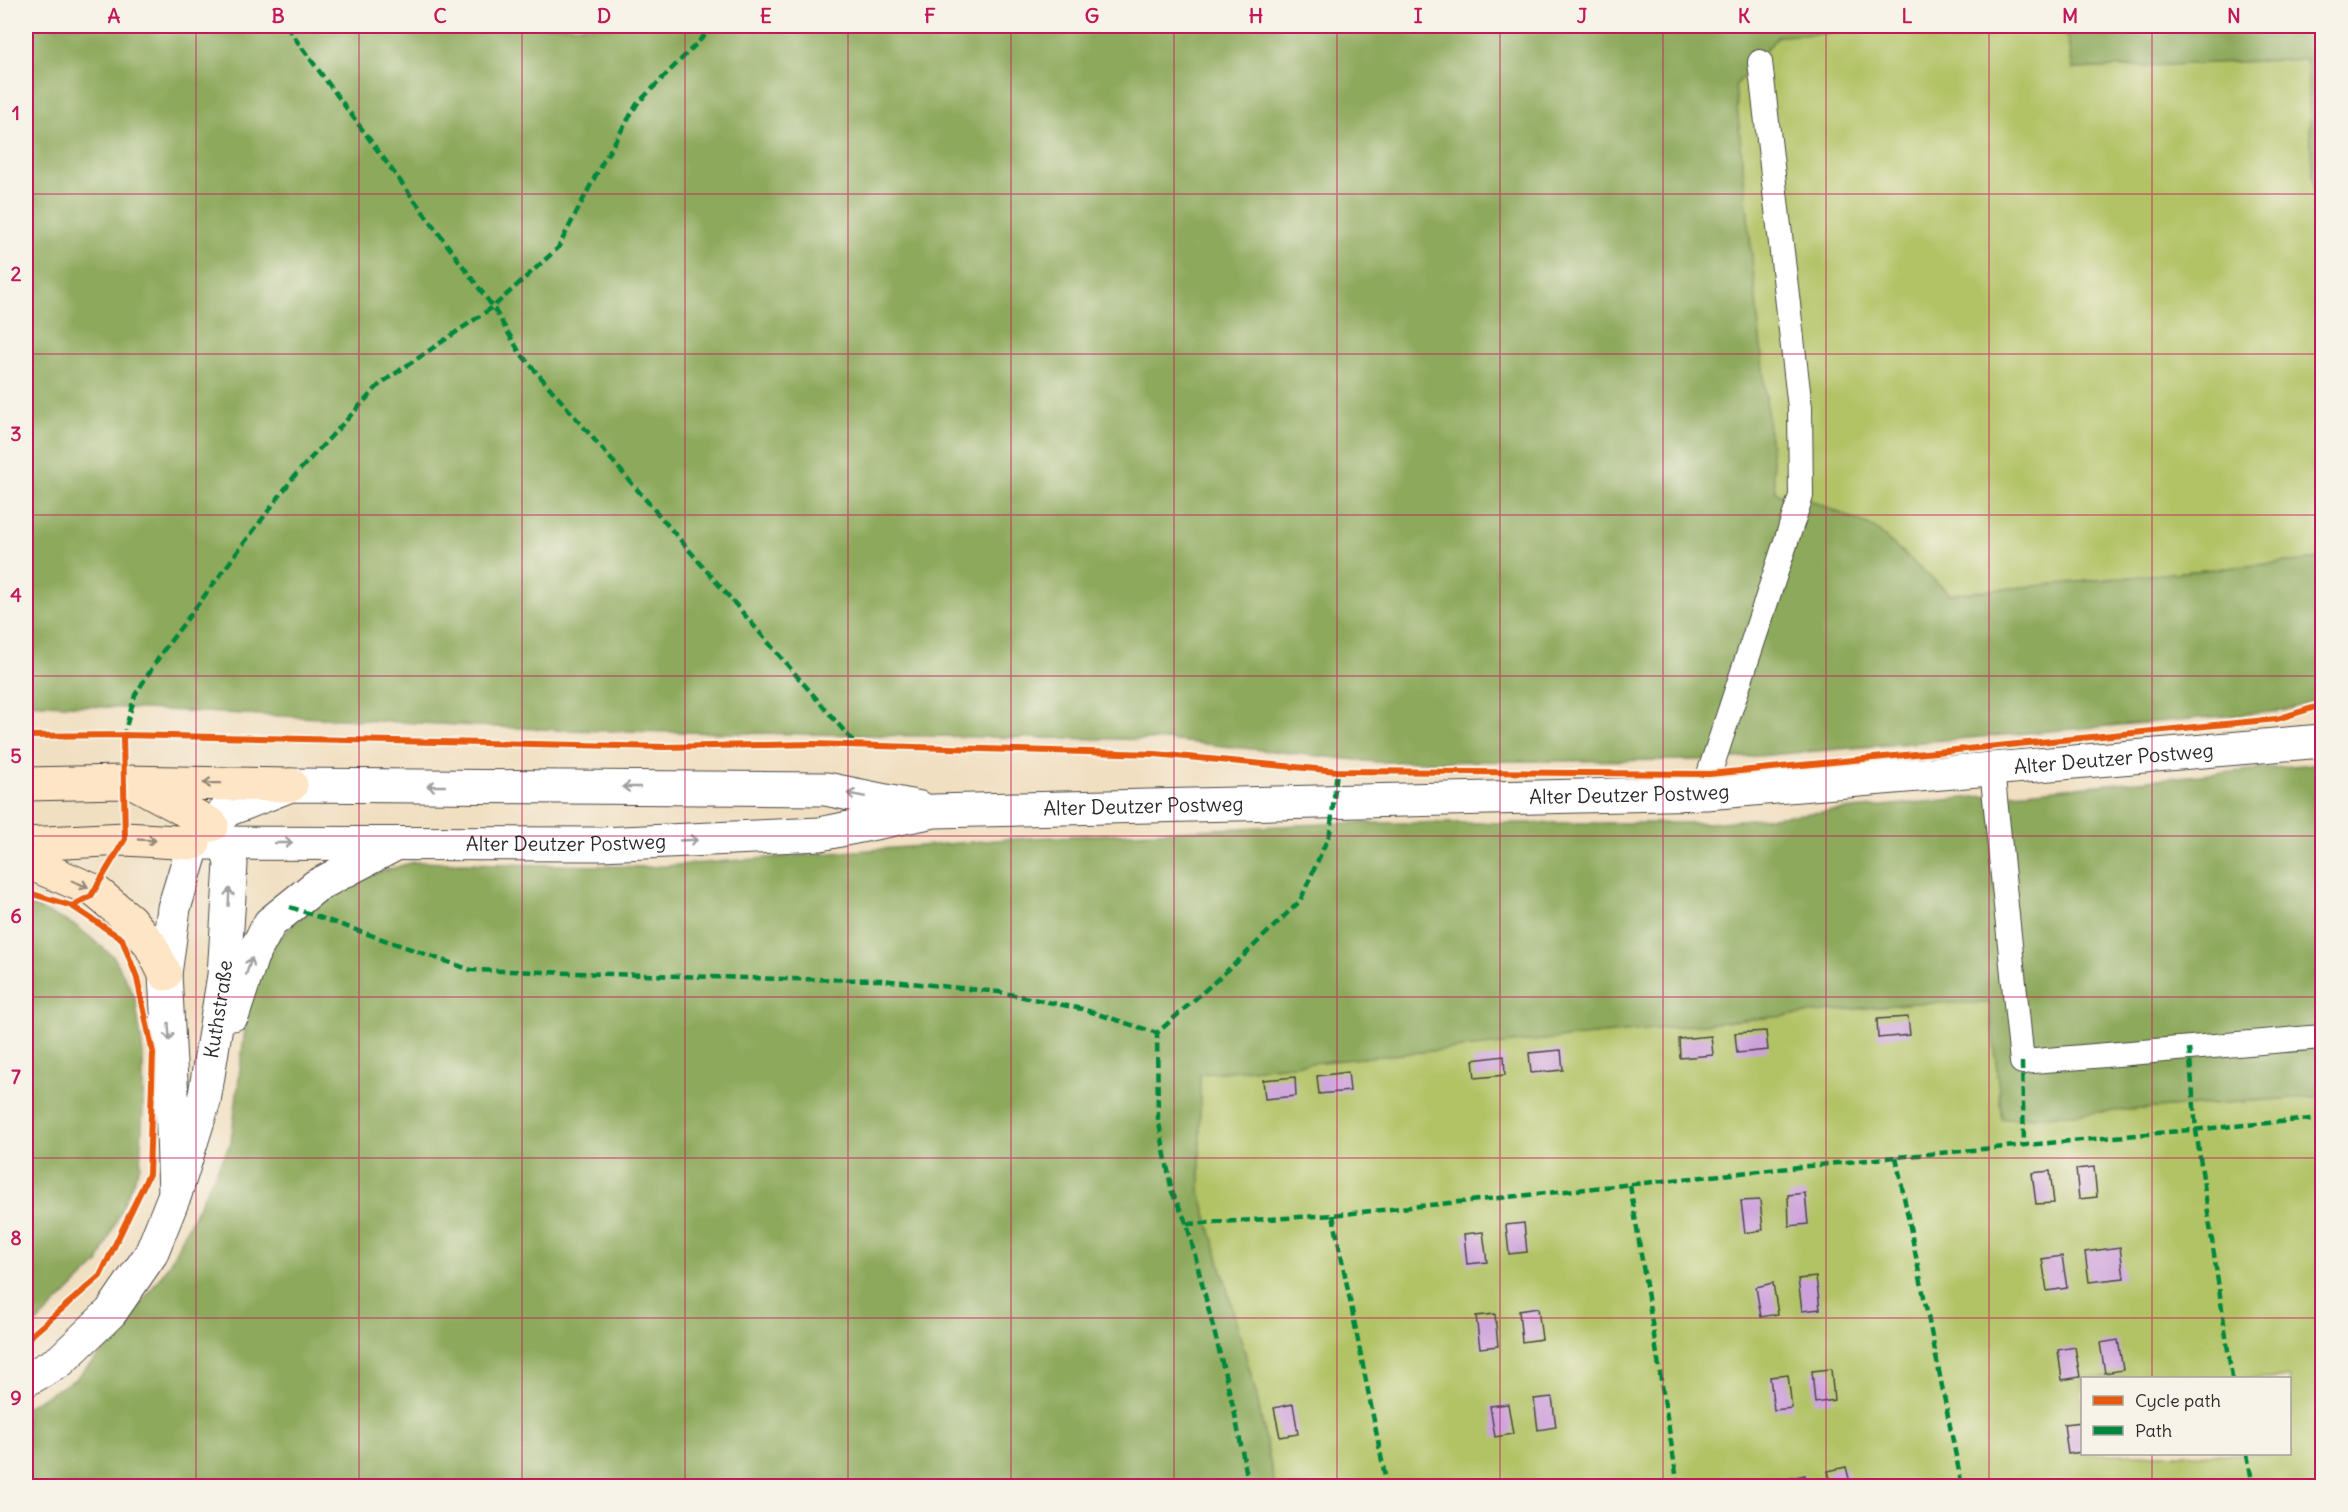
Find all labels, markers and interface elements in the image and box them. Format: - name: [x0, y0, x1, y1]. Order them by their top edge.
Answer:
- text: A: [108, 3, 121, 28]
- text: B: [271, 3, 285, 28]
- text: C: [433, 3, 447, 28]
- text: D: [597, 3, 611, 28]
- text: E: [760, 3, 772, 28]
- text: F: [924, 3, 936, 28]
- text: G: [1085, 3, 1099, 28]
- text: H: [1249, 3, 1263, 28]
- text: I: [1414, 3, 1423, 28]
- text: J: [1577, 3, 1588, 28]
- text: K: [1738, 3, 1751, 28]
- text: L: [1902, 3, 1913, 28]
- text: M: [2062, 3, 2078, 28]
- text: N: [2227, 3, 2241, 28]
- text: 1: [12, 100, 20, 125]
- text: 2: [11, 261, 22, 286]
- text: 3: [10, 421, 22, 446]
- text: 4: [10, 582, 22, 607]
- street label: Alter Deutzer Postweg: [2013, 737, 2215, 779]
- text: 5: [10, 743, 22, 768]
- one-way arrow: [202, 778, 222, 789]
- street label: Alter Deutzer Postweg: [1529, 778, 1730, 809]
- one-way arrow: [426, 780, 446, 792]
- one-way arrow: [621, 781, 641, 793]
- one-way arrow: [846, 789, 866, 800]
- street label: Alter Deutzer Postweg: [1043, 791, 1244, 820]
- street label: Alter Deutzer Postweg: [466, 828, 667, 856]
- one-way arrow: [136, 835, 156, 846]
- one-way arrow: [679, 835, 699, 846]
- one-way arrow: [274, 837, 294, 849]
- one-way arrow: [71, 880, 89, 891]
- one-way arrow: [223, 888, 234, 908]
- text: 6: [10, 903, 22, 928]
- one-way arrow: [245, 957, 256, 976]
- street label: Kuthstraße: [198, 959, 237, 1060]
- one-way arrow: [163, 1022, 174, 1042]
- text: 7: [11, 1064, 21, 1089]
- text: 8: [10, 1225, 22, 1250]
- legend: [2081, 1377, 2291, 1455]
- text: 9: [10, 1385, 22, 1410]
- text: Cycle path: [2135, 1389, 2221, 1412]
- text: Path: [2135, 1419, 2172, 1442]

